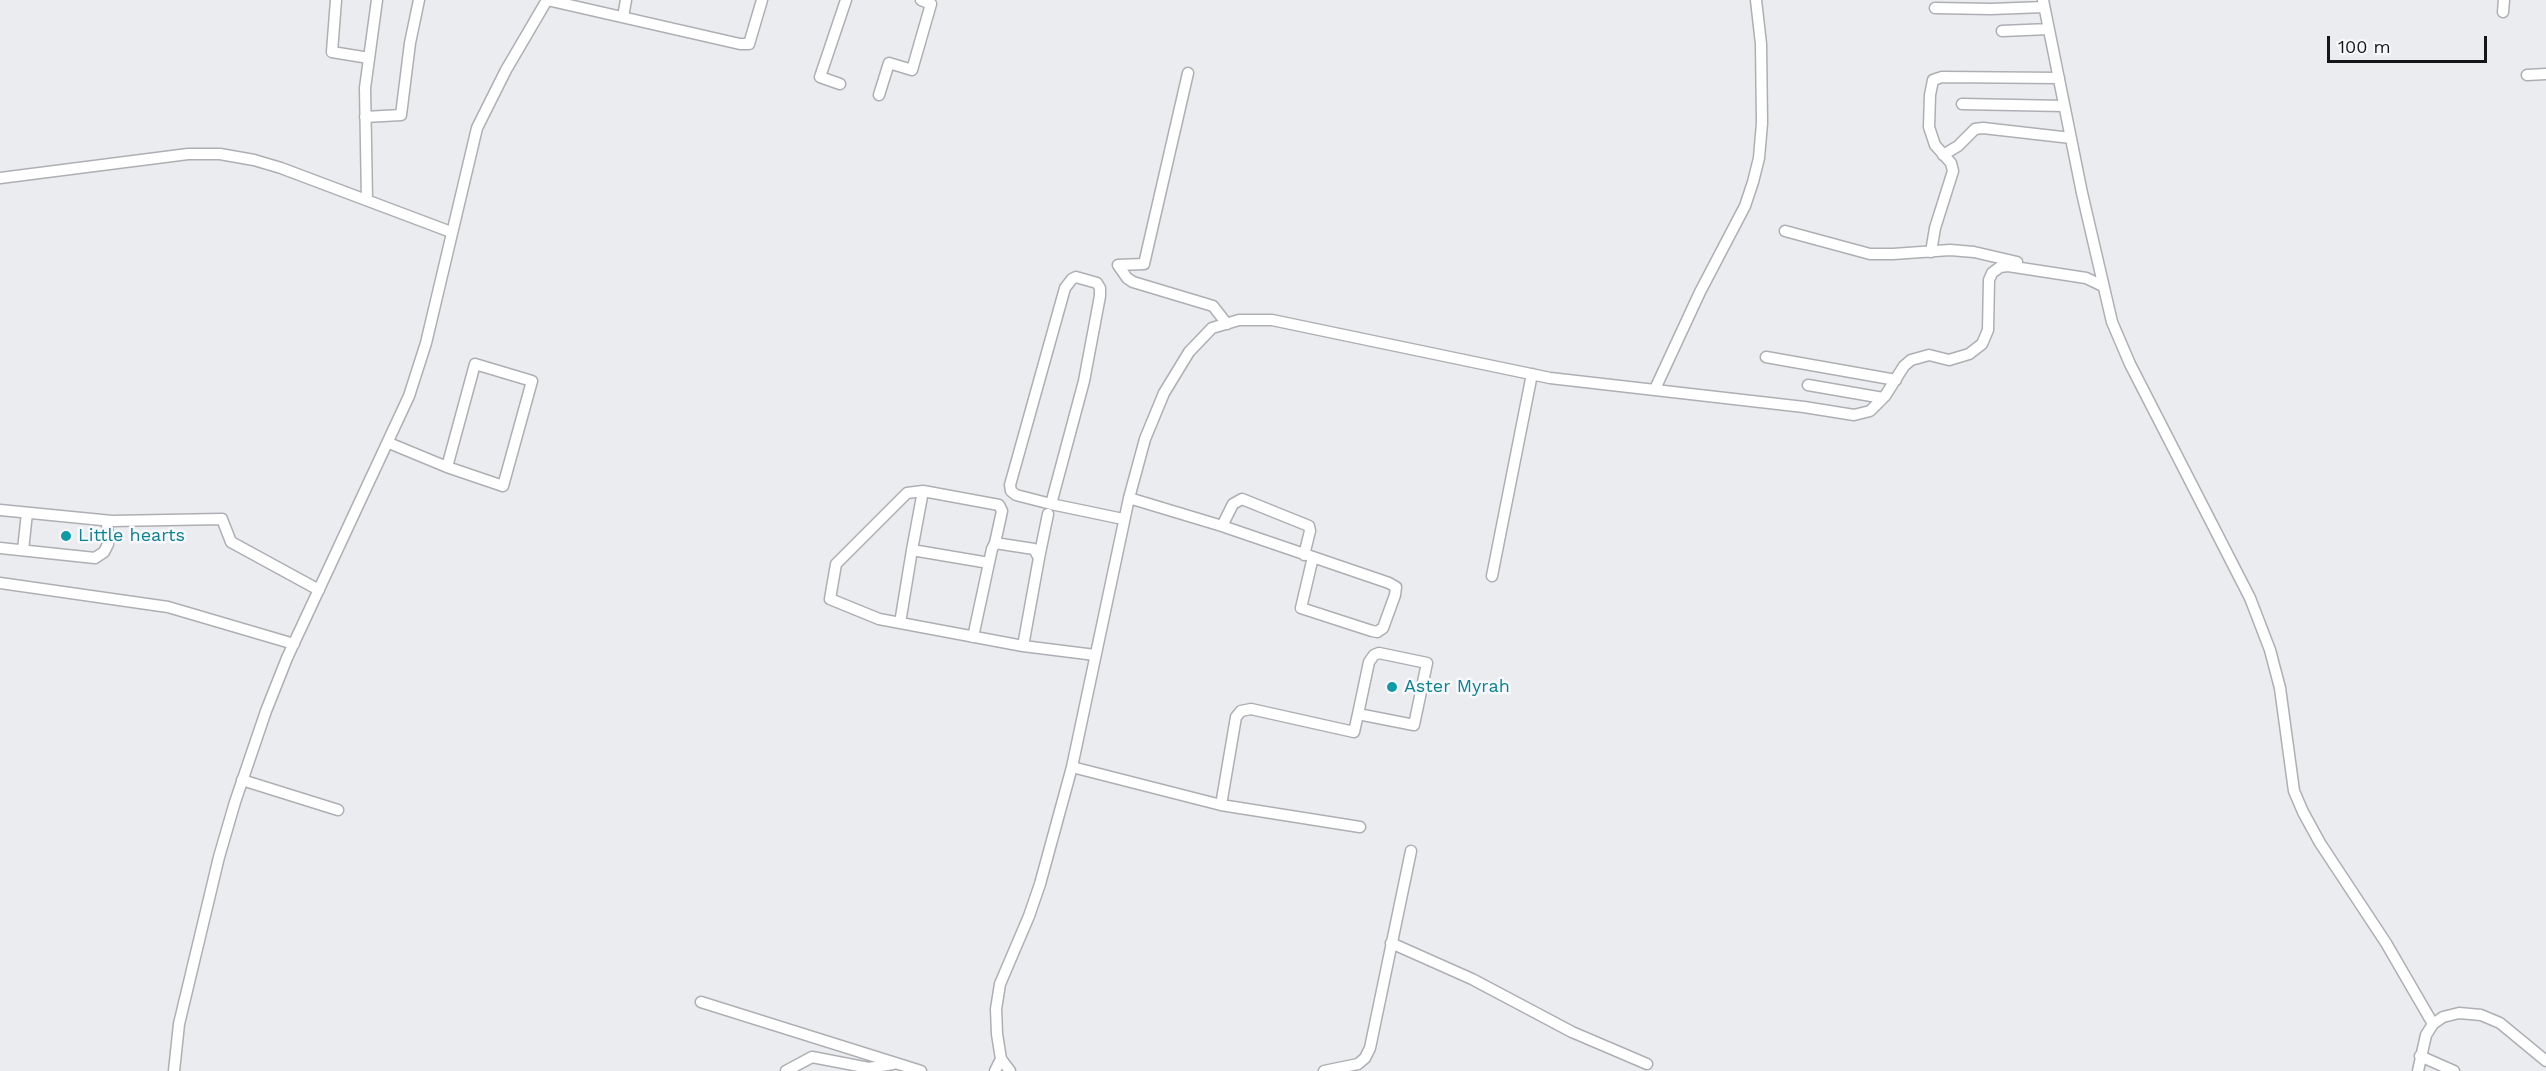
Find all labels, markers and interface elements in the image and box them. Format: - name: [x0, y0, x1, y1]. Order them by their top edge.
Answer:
- scale bar: [2330, 24, 2490, 62]
- text: 100 m: [2338, 36, 2391, 57]
- place label: Little hearts: [78, 525, 185, 547]
- marker: Little hearts: [59, 529, 73, 543]
- place label: Aster Myrah: [1404, 676, 1510, 698]
- marker: Aster Myrah: [1385, 680, 1399, 694]

